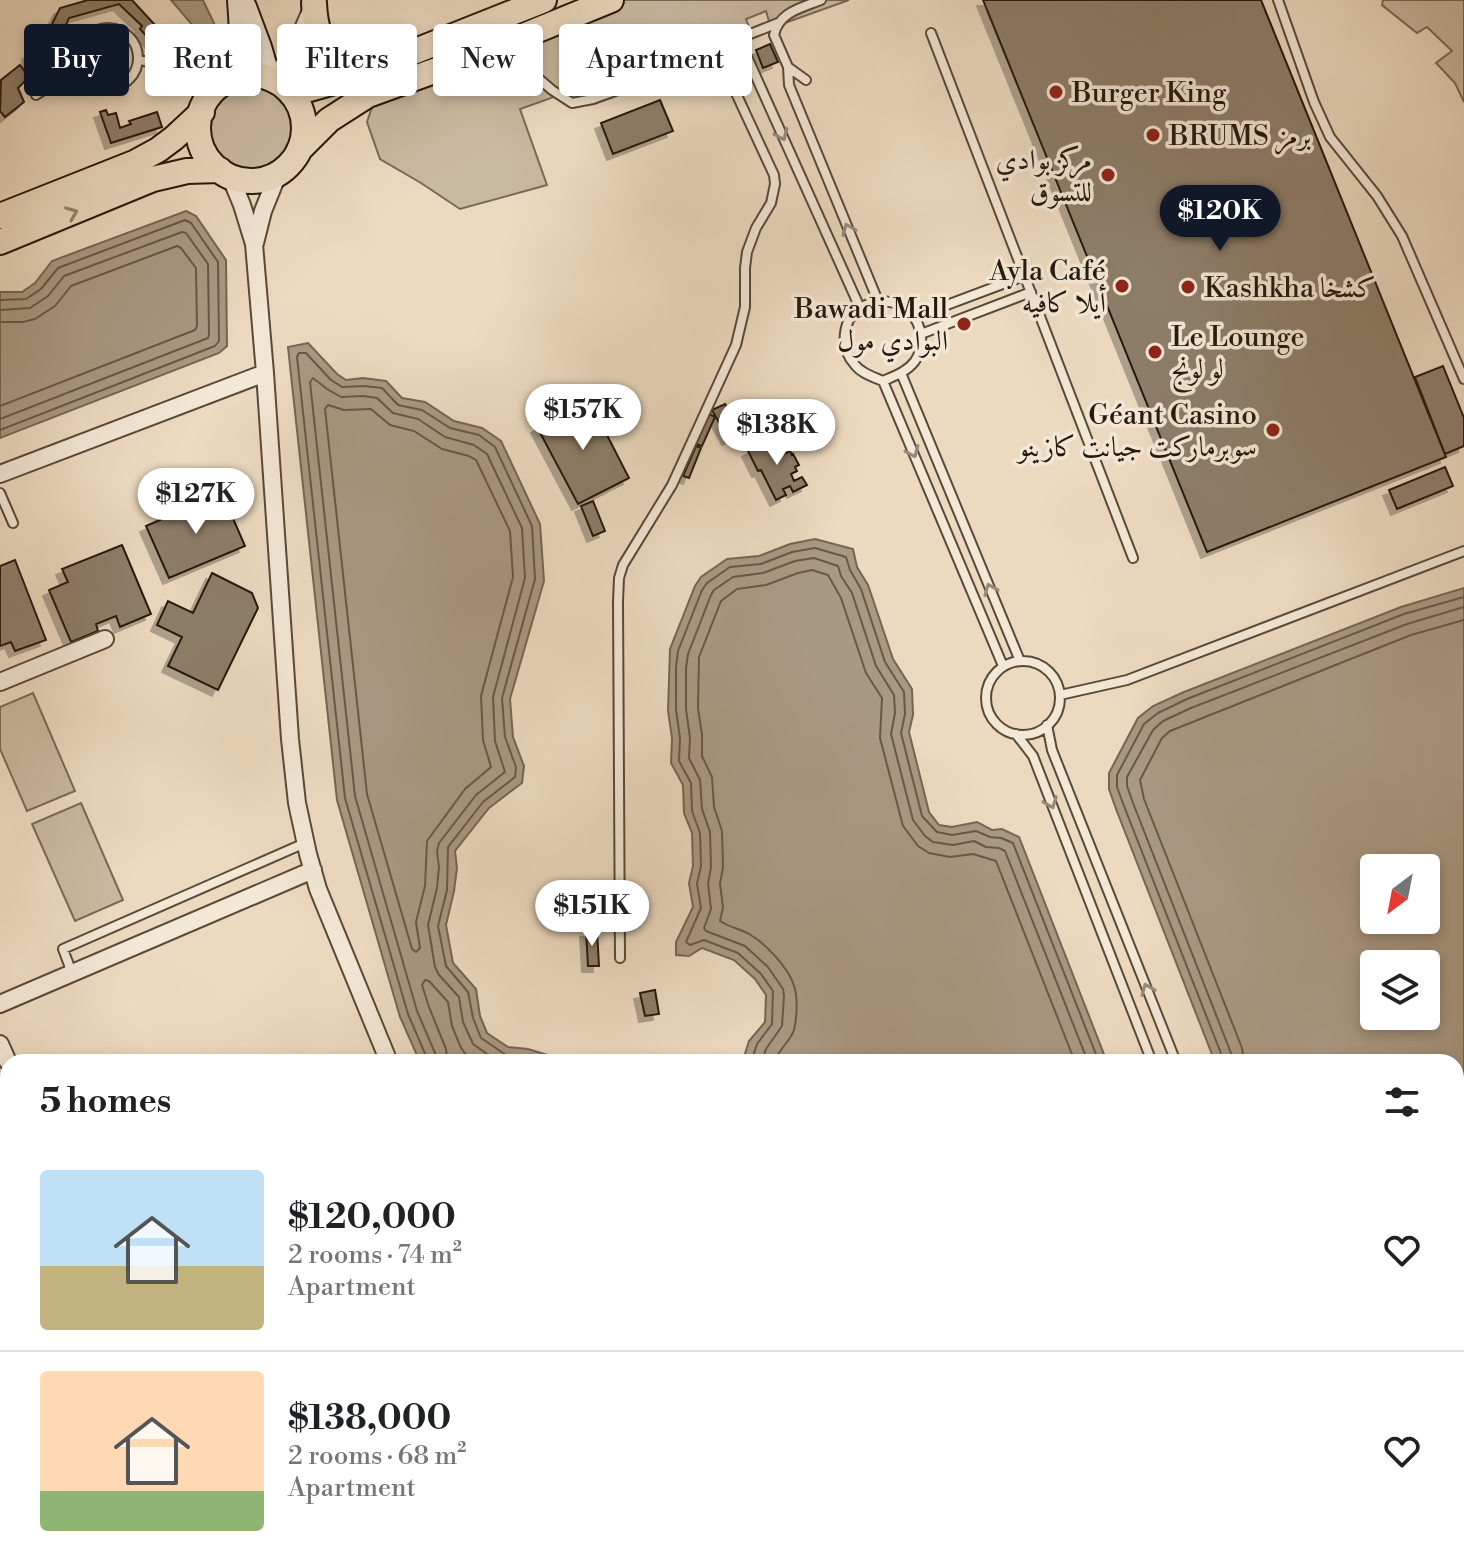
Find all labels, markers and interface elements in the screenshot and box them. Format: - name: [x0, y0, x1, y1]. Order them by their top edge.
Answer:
- chip: Buy: [24, 24, 129, 96]
- chip: Rent: [145, 24, 261, 96]
- chip: Filters: [277, 24, 417, 96]
- chip: New: [433, 24, 543, 96]
- chip: Apartment: [559, 24, 752, 96]
- place label: Burger King: [1071, 76, 1227, 111]
- marker: Burger King: [1047, 83, 1065, 101]
- place label: BRUMS برمز: [1168, 119, 1311, 155]
- marker: BRUMS برمز: [1144, 126, 1162, 144]
- one-way arrow: [772, 127, 788, 142]
- place label: مركز بوادي للتسوق: [996, 143, 1092, 210]
- marker: مركز بوادي للتسوق: [1099, 166, 1117, 184]
- pin: $120K: [1164, 185, 1276, 253]
- text: $120K: [1178, 195, 1262, 227]
- one-way arrow: [64, 206, 78, 222]
- one-way arrow: [841, 223, 858, 237]
- place label: Ayla Café أيلا كافيه: [988, 254, 1106, 321]
- place label: Kashkha كشخا: [1204, 271, 1376, 306]
- marker: Ayla Café أيلا كافيه: [1113, 277, 1131, 295]
- marker: Kashkha كشخا: [1179, 278, 1197, 296]
- place label: Bawadi Mall البوادي مول: [793, 292, 948, 363]
- marker: Bawadi Mall البوادي مول: [955, 315, 973, 333]
- place label: Le Lounge لو لونج: [1171, 320, 1305, 393]
- marker: Le Lounge لو لونج: [1146, 343, 1164, 361]
- pin: $157K: [527, 384, 639, 452]
- text: $157K: [543, 394, 623, 426]
- place label: Géant Casino سوبرماركت جيانت كازينو: [1015, 398, 1257, 465]
- pin: $138K: [721, 399, 833, 467]
- text: $138K: [736, 409, 818, 441]
- marker: Géant Casino سوبرماركت جيانت كازينو: [1264, 421, 1282, 439]
- one-way arrow: [904, 444, 920, 459]
- pin: $127K: [140, 468, 252, 536]
- text: $127K: [156, 478, 236, 510]
- one-way arrow: [983, 583, 1000, 597]
- one-way arrow: [1041, 795, 1058, 809]
- north arrow: [1360, 854, 1440, 934]
- map controls: [1360, 854, 1440, 1030]
- pin: $151K: [536, 880, 648, 948]
- text: $151K: [553, 890, 631, 922]
- button: layers: [1360, 950, 1440, 1030]
- one-way arrow: [1140, 983, 1157, 997]
- icon: filters: [1380, 1080, 1424, 1124]
- text: 5 homes: [40, 1081, 171, 1123]
- text: $120,000: [288, 1197, 456, 1239]
- icon: home: [104, 1202, 200, 1298]
- icon: heart: [1380, 1228, 1424, 1272]
- text: 2 rooms · 74 m²: [288, 1239, 462, 1271]
- text: Apartment: [288, 1271, 416, 1303]
- text: $138,000: [288, 1398, 451, 1440]
- icon: home: [104, 1403, 200, 1499]
- icon: heart: [1380, 1429, 1424, 1473]
- text: 2 rooms · 68 m²: [288, 1440, 466, 1472]
- text: Apartment: [288, 1472, 416, 1504]

